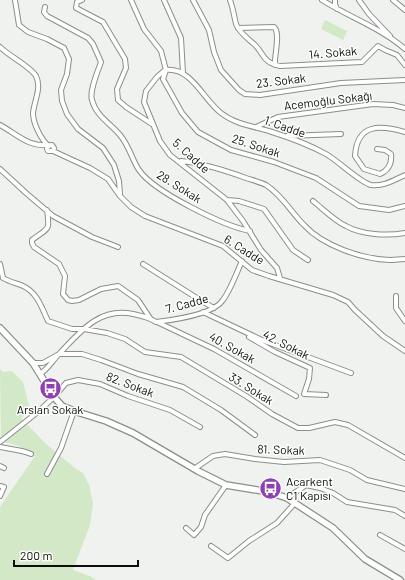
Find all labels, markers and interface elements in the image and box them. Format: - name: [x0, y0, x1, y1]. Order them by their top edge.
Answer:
- street label: 14. Sokak: [308, 43, 358, 61]
- street label: 23. Sokak: [255, 70, 306, 90]
- street label: Acemoğlu Sokağı: [283, 88, 373, 112]
- street label: 1. Cadde: [263, 112, 308, 140]
- street label: 25. Sokak: [230, 131, 282, 159]
- street label: 5. Cadde: [170, 135, 213, 175]
- street label: 28. Sokak: [155, 167, 204, 205]
- street label: 6. Cadde: [222, 231, 267, 267]
- street label: 7. Cadde: [164, 291, 210, 315]
- street label: 42. Sokak: [261, 326, 312, 362]
- street label: 40. Sokak: [207, 329, 258, 366]
- street label: 82. Sokak: [104, 369, 156, 400]
- street label: 33. Sokak: [227, 369, 276, 407]
- bus stop icon: Arslan Sokak: [37, 376, 63, 402]
- place label: Arslan Sokak: [17, 402, 83, 416]
- street label: 81. Sokak: [257, 441, 305, 457]
- place label: Acarkent C1 Kapısı: [286, 474, 333, 502]
- bus stop icon: Acarkent C1 Kapısı: [257, 476, 283, 502]
- scale bar: [14, 542, 138, 568]
- text: 200 m: [20, 548, 52, 562]

